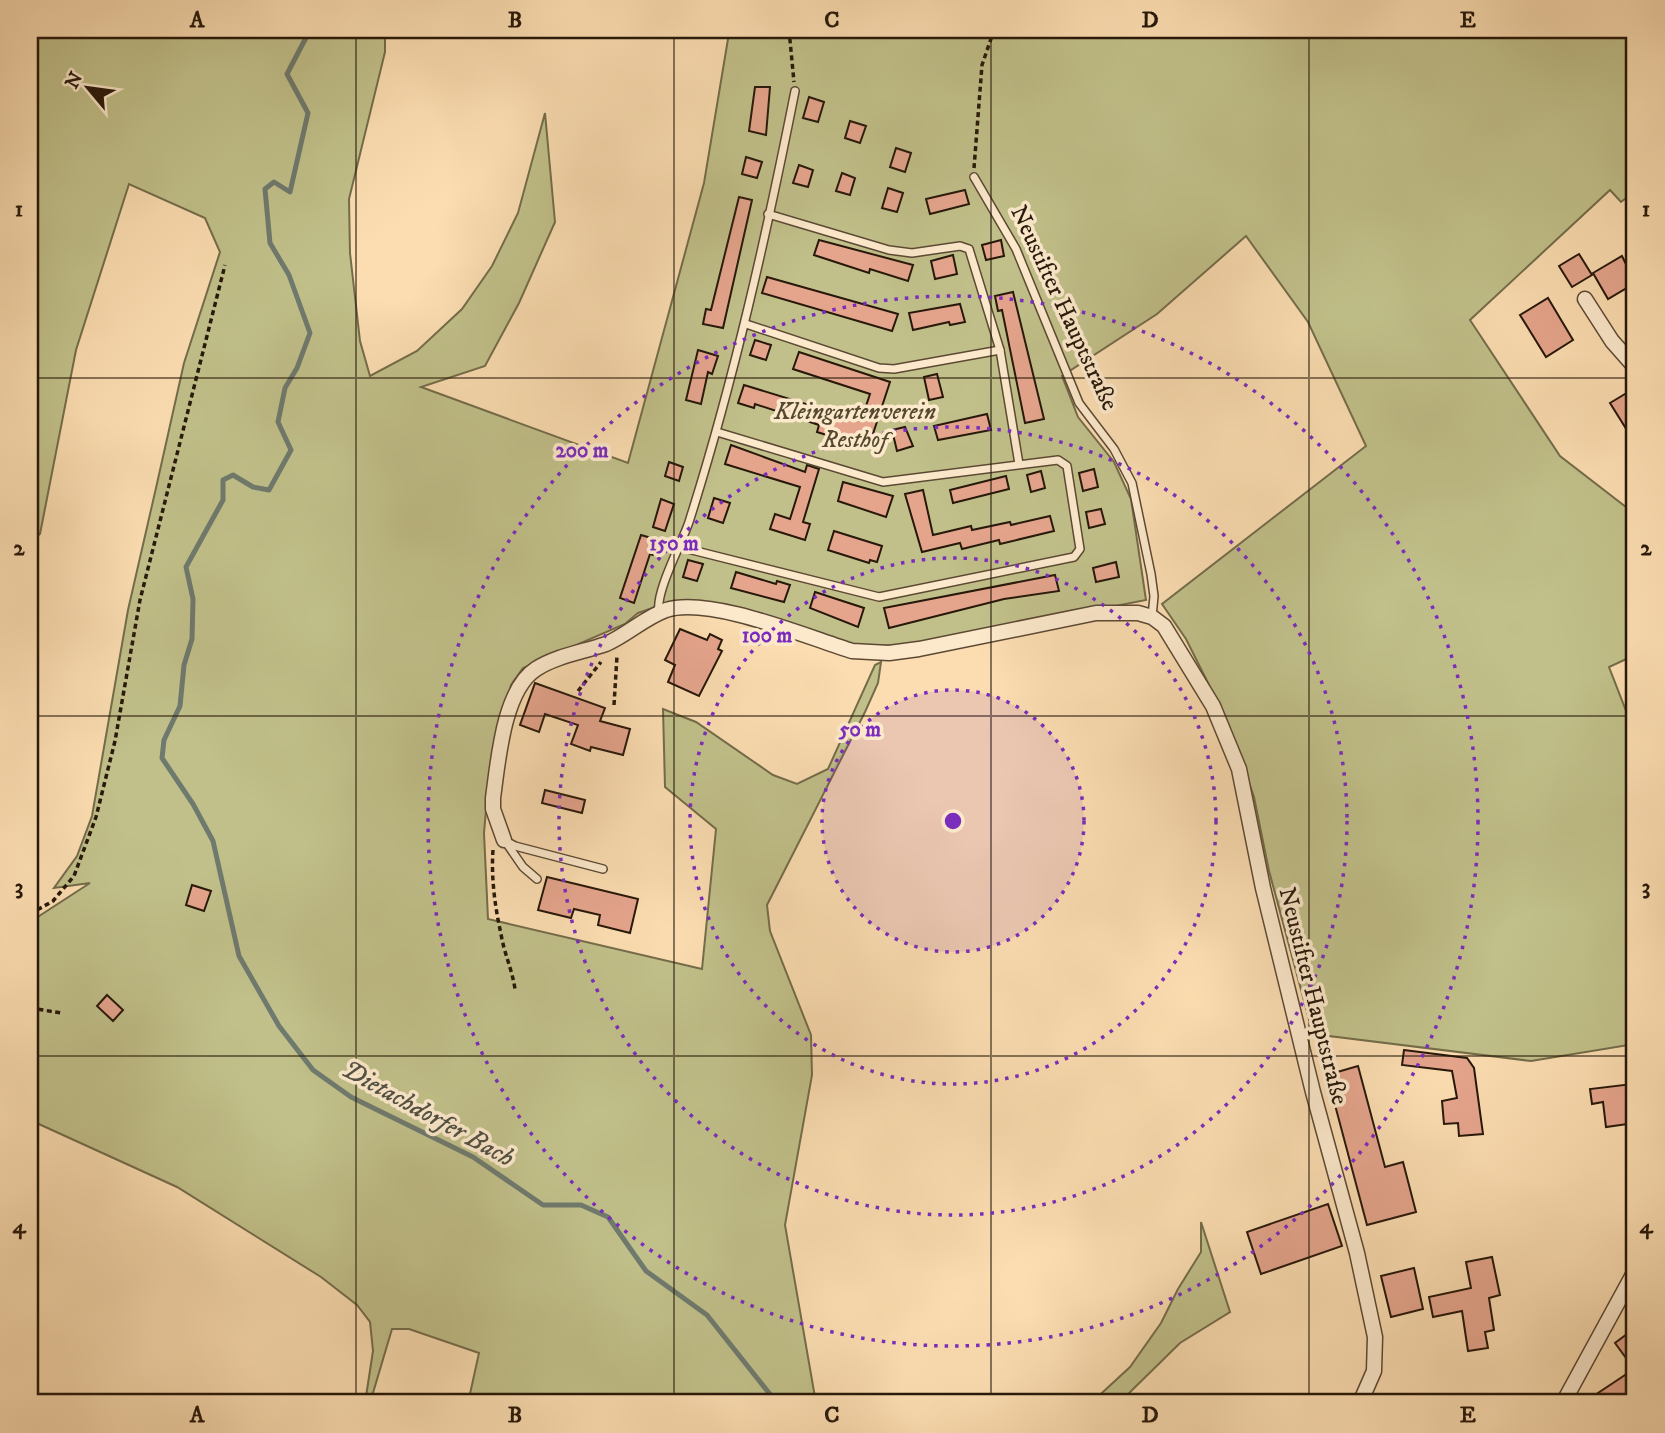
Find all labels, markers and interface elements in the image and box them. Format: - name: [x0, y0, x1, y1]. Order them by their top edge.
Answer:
- text: A: [189, 6, 206, 35]
- text: B: [508, 6, 522, 35]
- text: C: [824, 6, 840, 35]
- text: D: [1141, 6, 1159, 35]
- text: E: [1460, 6, 1476, 35]
- north arrow: [52, 52, 122, 122]
- text: N: [61, 68, 88, 93]
- text: 1: [15, 195, 23, 224]
- text: 1: [1642, 195, 1650, 224]
- street label: Neustifter Hauptstraße: [1003, 201, 1125, 415]
- park label: Kleingartenverein Resthof: [773, 397, 936, 455]
- text: 200 m: [555, 438, 609, 464]
- text: 150 m: [649, 531, 699, 557]
- text: 2: [13, 534, 25, 563]
- text: 2: [1640, 534, 1652, 563]
- text: 100 m: [742, 623, 792, 649]
- text: 50 m: [838, 717, 881, 743]
- centre of rings: [941, 809, 965, 833]
- text: 3: [15, 873, 23, 902]
- text: 3: [1642, 873, 1650, 902]
- street label: Neustifter Hauptstraße: [1271, 884, 1355, 1108]
- water label: Dietachdorfer Bach: [336, 1053, 520, 1175]
- text: 4: [12, 1212, 27, 1241]
- text: 4: [1639, 1212, 1654, 1241]
- text: A: [189, 1401, 206, 1430]
- text: B: [508, 1401, 522, 1430]
- text: C: [824, 1401, 840, 1430]
- text: D: [1141, 1401, 1159, 1430]
- text: E: [1460, 1401, 1476, 1430]

